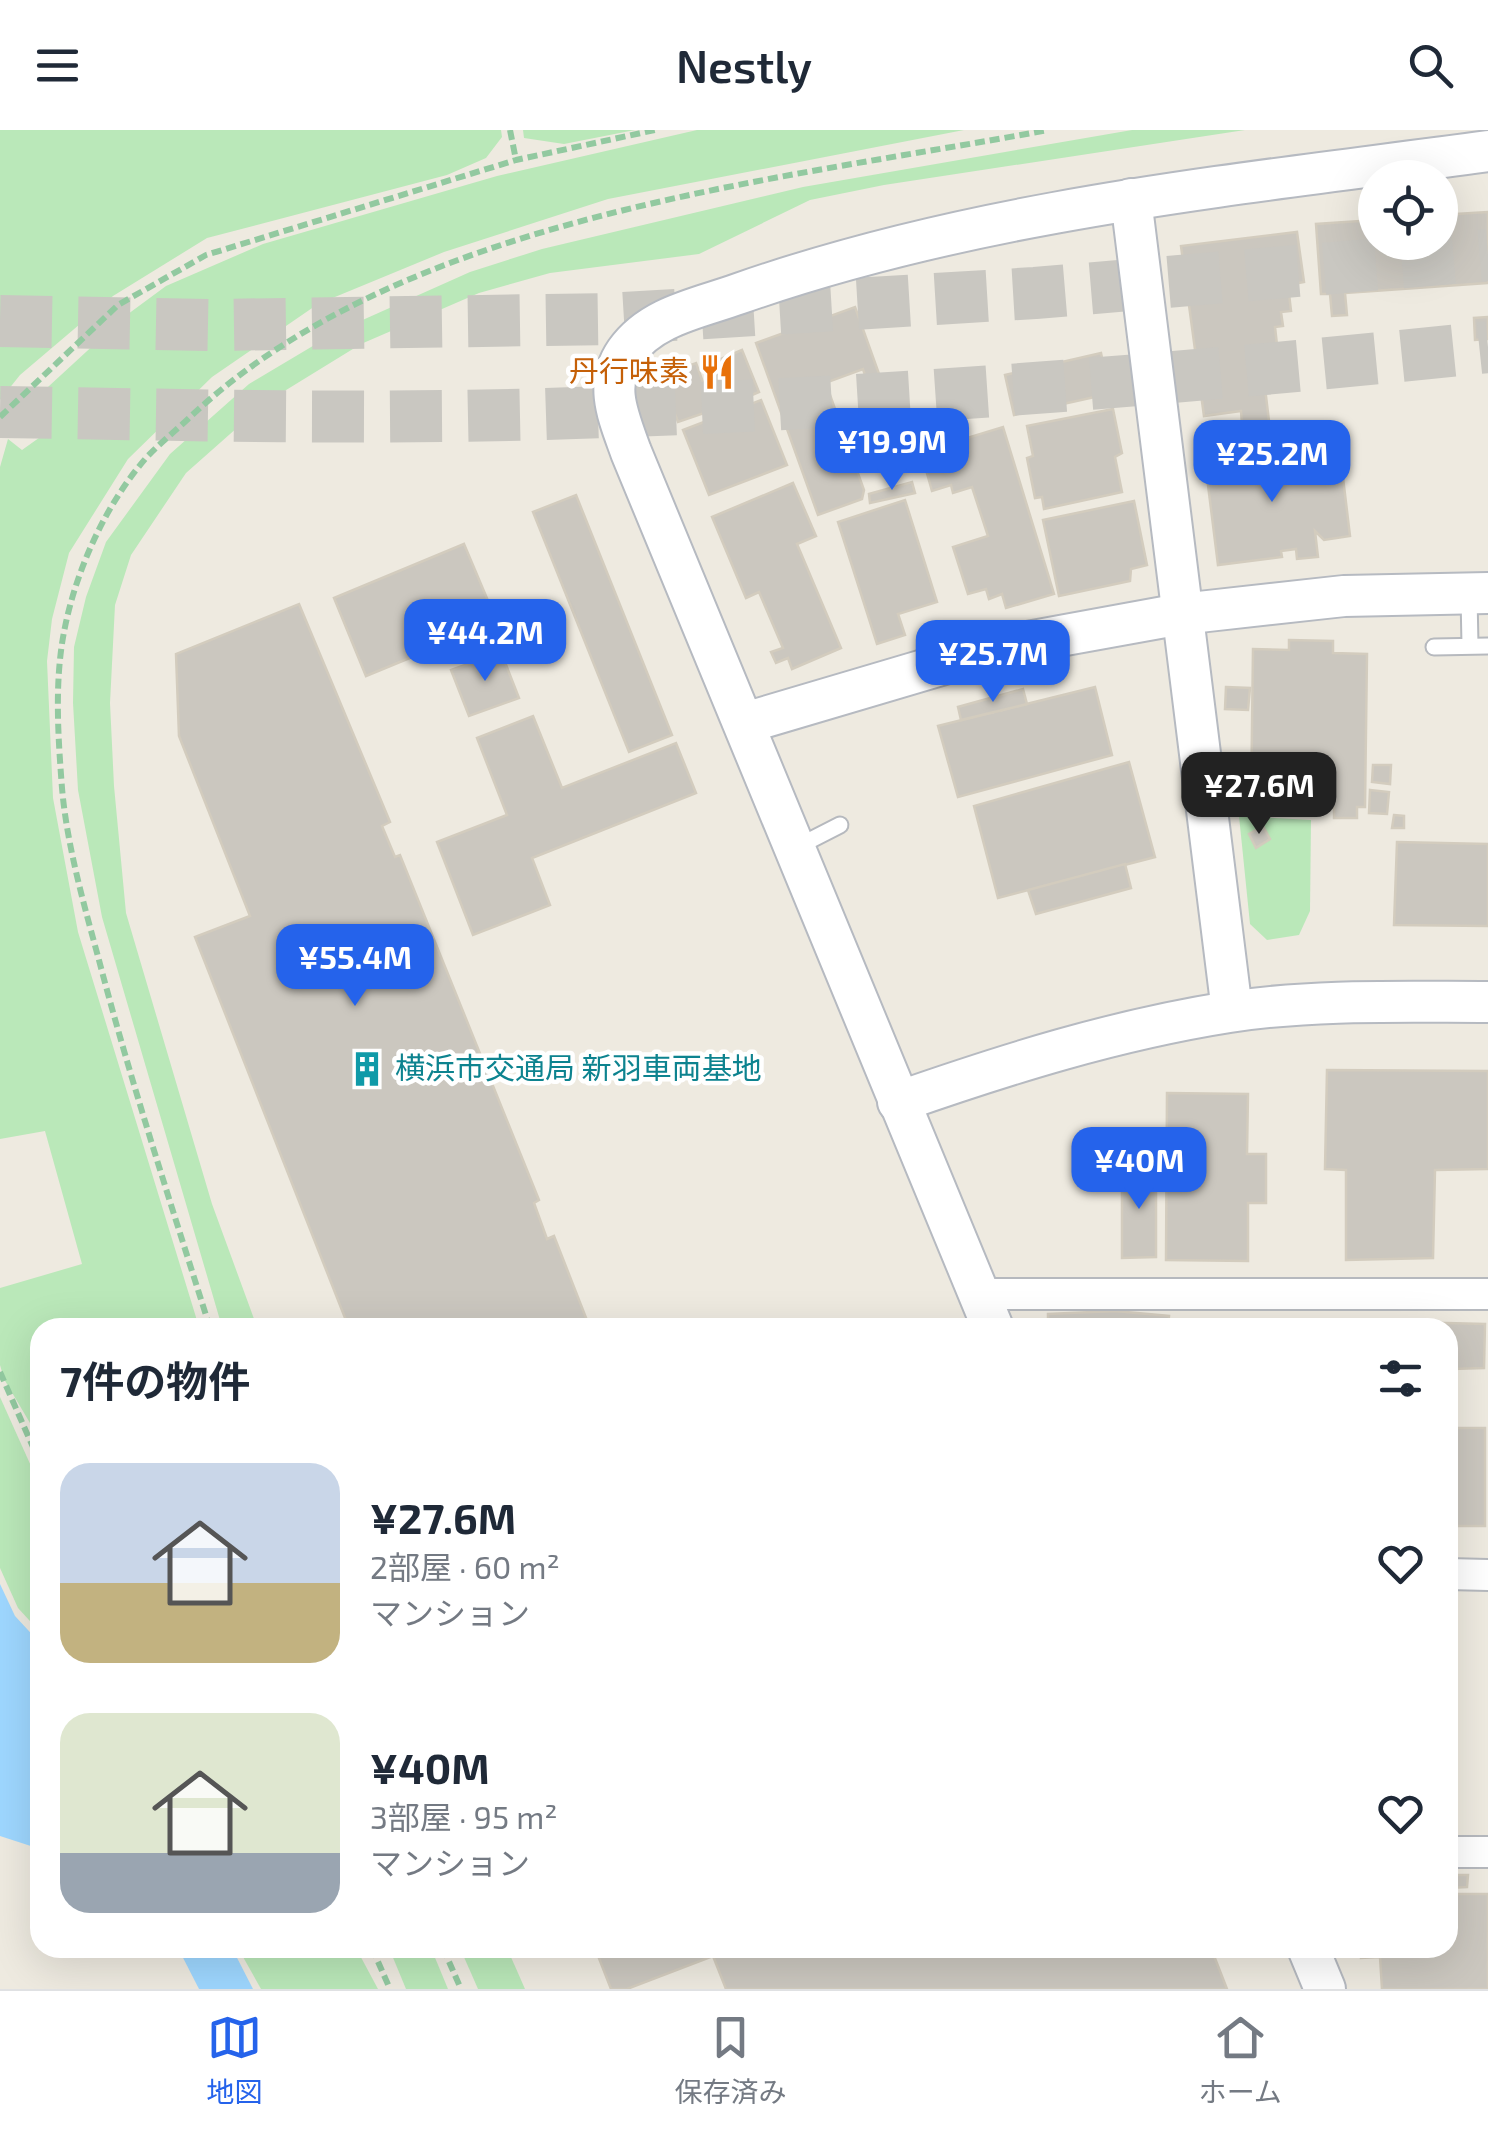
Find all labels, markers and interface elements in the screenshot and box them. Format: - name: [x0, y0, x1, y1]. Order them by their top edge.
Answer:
- icon: menu: [30, 38, 85, 93]
- text: Nestly: [676, 38, 812, 92]
- icon: search: [1403, 38, 1458, 93]
- map controls: [1358, 160, 1458, 260]
- button: locate: [1358, 160, 1458, 260]
- place label: 丹行味素: [569, 352, 689, 388]
- restaurant icon: 丹行味素: [698, 353, 736, 391]
- pin: ¥19.9M: [811, 408, 973, 493]
- pin: ¥25.2M: [1191, 420, 1353, 505]
- text: ¥19.9M: [837, 421, 947, 459]
- text: ¥25.2M: [1215, 433, 1329, 471]
- pin: ¥44.2M: [404, 599, 566, 684]
- text: ¥44.2M: [426, 612, 544, 650]
- pin: ¥25.7M: [912, 620, 1074, 705]
- text: ¥25.7M: [938, 633, 1048, 671]
- pin: ¥27.6M: [1178, 752, 1340, 837]
- text: ¥27.6M: [1203, 765, 1315, 803]
- pin: ¥55.4M: [274, 924, 436, 1009]
- text: ¥55.4M: [298, 937, 412, 975]
- place label: 横浜市交通局 新羽車両基地: [395, 1049, 762, 1085]
- building icon: 横浜市交通局 新羽車両基地: [348, 1050, 386, 1088]
- pin: ¥40M: [1080, 1127, 1198, 1212]
- text: ¥40M: [1093, 1140, 1185, 1178]
- icon: filters: [1373, 1351, 1428, 1406]
- text: 7件の物件: [60, 1355, 250, 1405]
- text: ¥27.6M: [370, 1492, 516, 1542]
- icon: home: [140, 1503, 260, 1623]
- icon: heart: [1373, 1536, 1428, 1591]
- text: 2部屋 · 60 m²: [370, 1547, 560, 1585]
- text: マンション: [370, 1593, 530, 1631]
- text: ¥40M: [370, 1742, 490, 1792]
- icon: home: [140, 1753, 260, 1873]
- icon: heart: [1373, 1786, 1428, 1841]
- text: 3部屋 · 95 m²: [370, 1797, 558, 1835]
- text: マンション: [370, 1843, 530, 1881]
- tab: 地図: [206, 2010, 262, 2110]
- tab: 保存済み: [674, 2010, 786, 2110]
- tab: ホーム: [1199, 2010, 1282, 2110]

